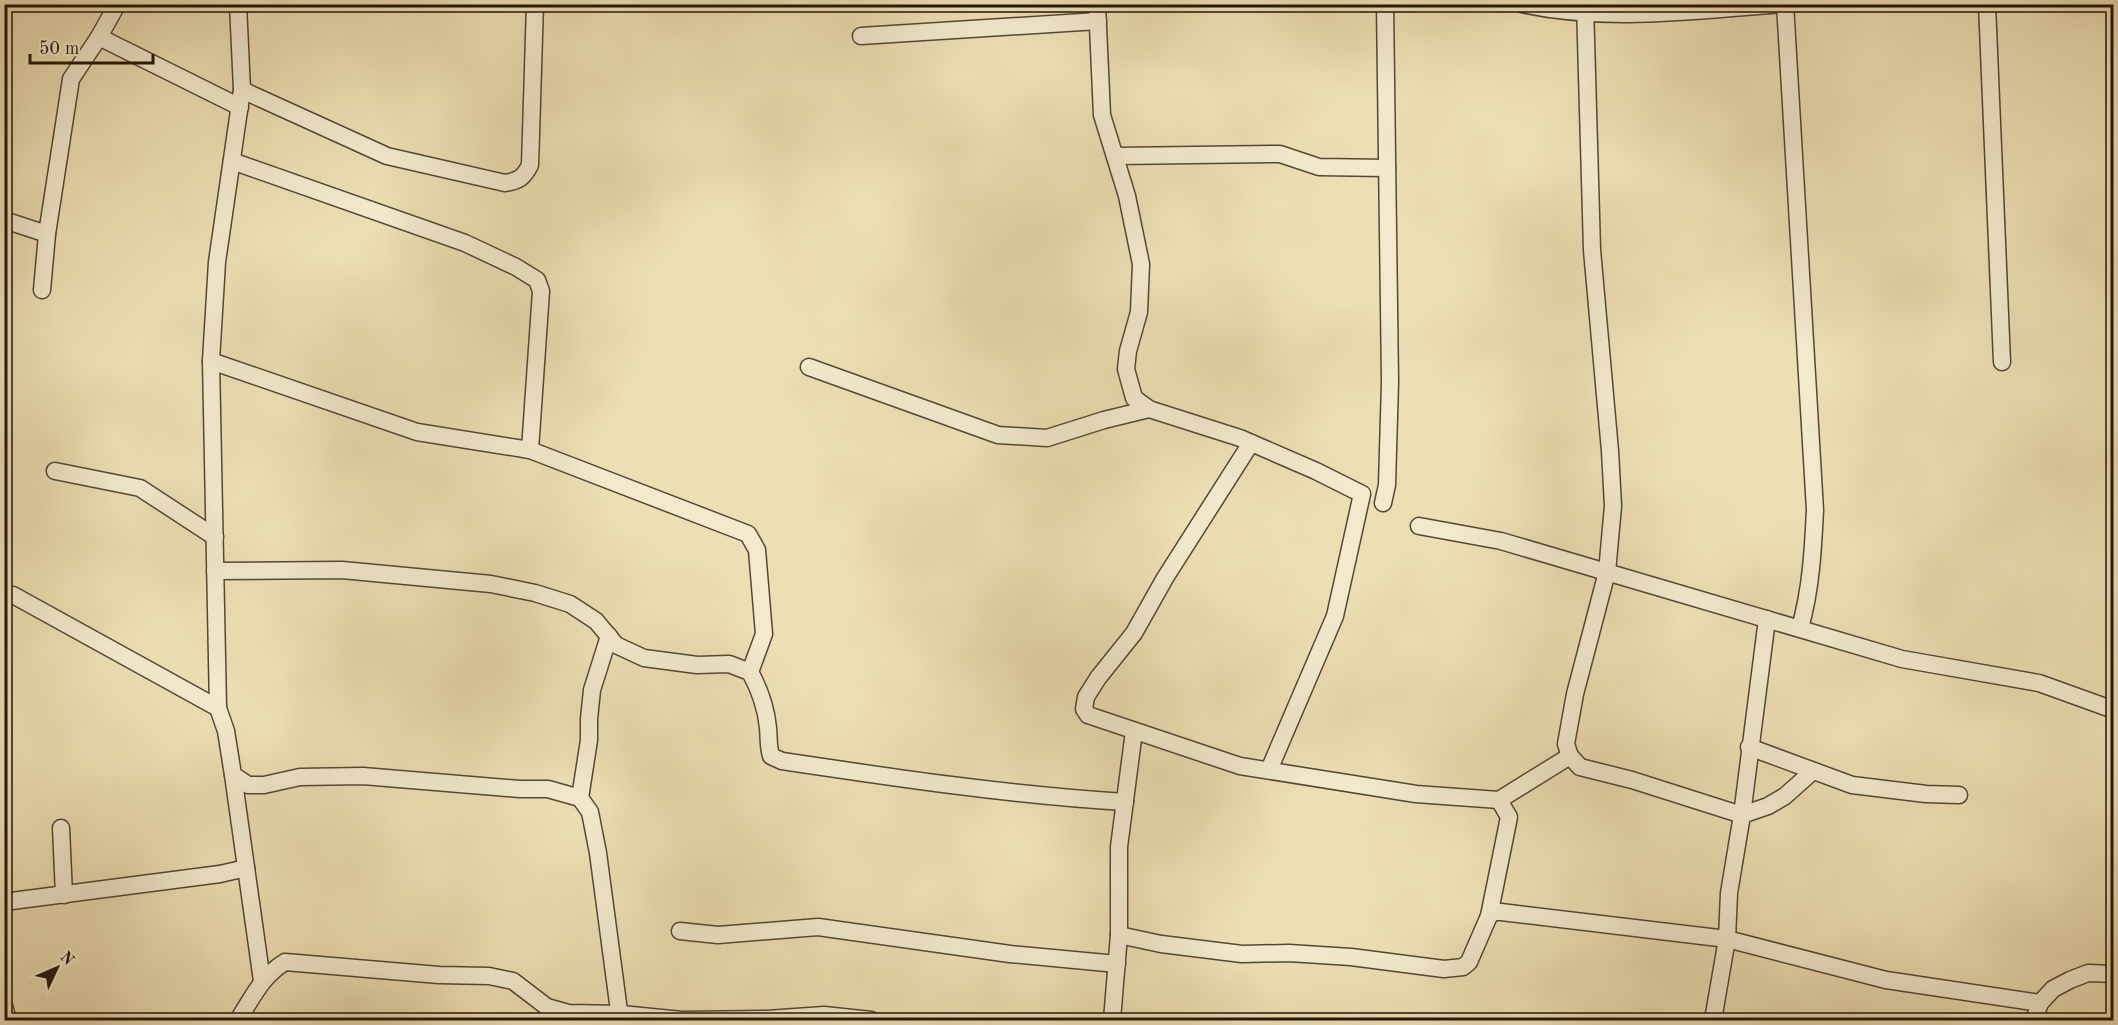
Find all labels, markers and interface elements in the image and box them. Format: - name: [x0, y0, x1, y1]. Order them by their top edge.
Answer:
- scale bar: [30, 27, 153, 65]
- text: 50 m: [39, 40, 79, 58]
- north arrow: [27, 938, 87, 998]
- text: N: [56, 949, 77, 969]

